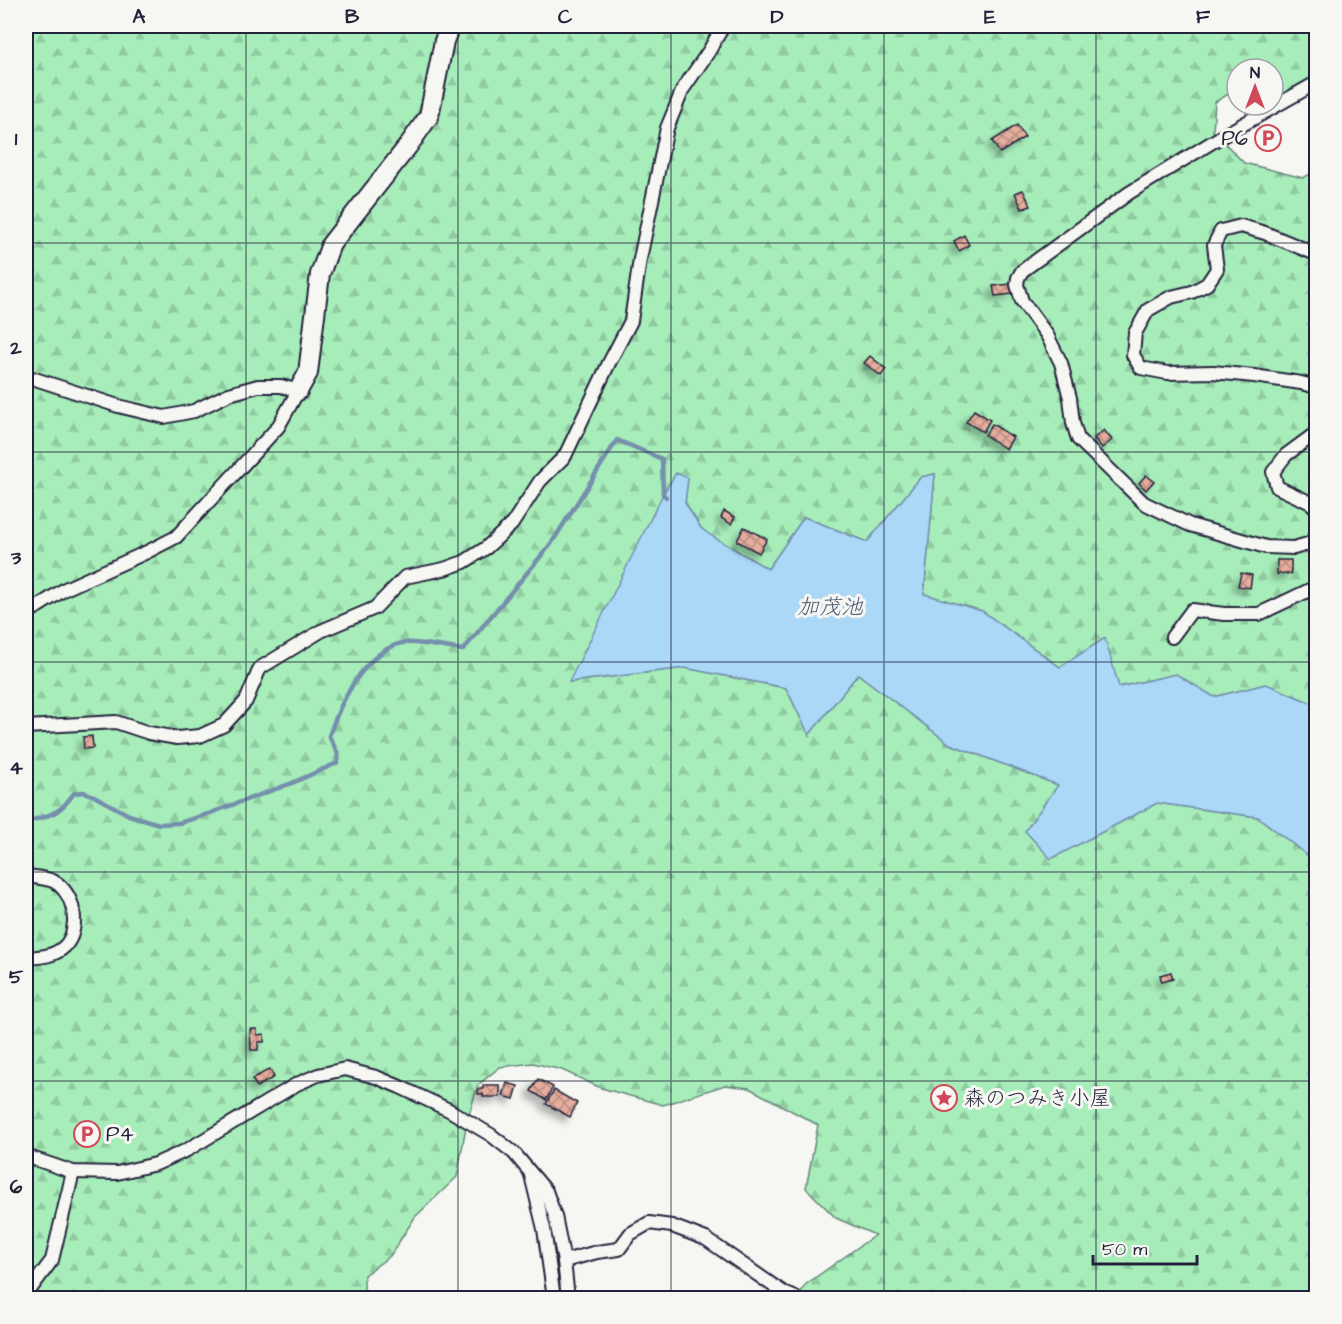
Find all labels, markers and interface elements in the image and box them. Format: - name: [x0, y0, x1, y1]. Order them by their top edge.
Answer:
- text: A: [133, 3, 146, 31]
- text: B: [345, 3, 360, 31]
- text: C: [558, 3, 573, 31]
- text: D: [771, 3, 784, 31]
- text: E: [984, 3, 996, 31]
- text: F: [1196, 3, 1211, 31]
- north arrow: [1225, 57, 1285, 117]
- text: N: [1250, 62, 1260, 84]
- parking icon: P6: [1253, 123, 1283, 153]
- place label: P6: [1221, 124, 1248, 153]
- text: 1: [15, 125, 18, 153]
- text: 2: [9, 334, 22, 362]
- text: 3: [10, 544, 22, 572]
- water label: 加茂池: [797, 592, 864, 623]
- text: 4: [9, 754, 23, 782]
- text: 5: [9, 963, 24, 991]
- place icon: 森のつみき小屋: [929, 1083, 959, 1113]
- place label: 森のつみき小屋: [964, 1084, 1111, 1113]
- parking icon: P4: [72, 1119, 102, 1149]
- place label: P4: [106, 1120, 134, 1149]
- text: 6: [10, 1173, 23, 1201]
- scale bar: [1093, 1228, 1196, 1266]
- text: 50 m: [1102, 1237, 1147, 1262]

